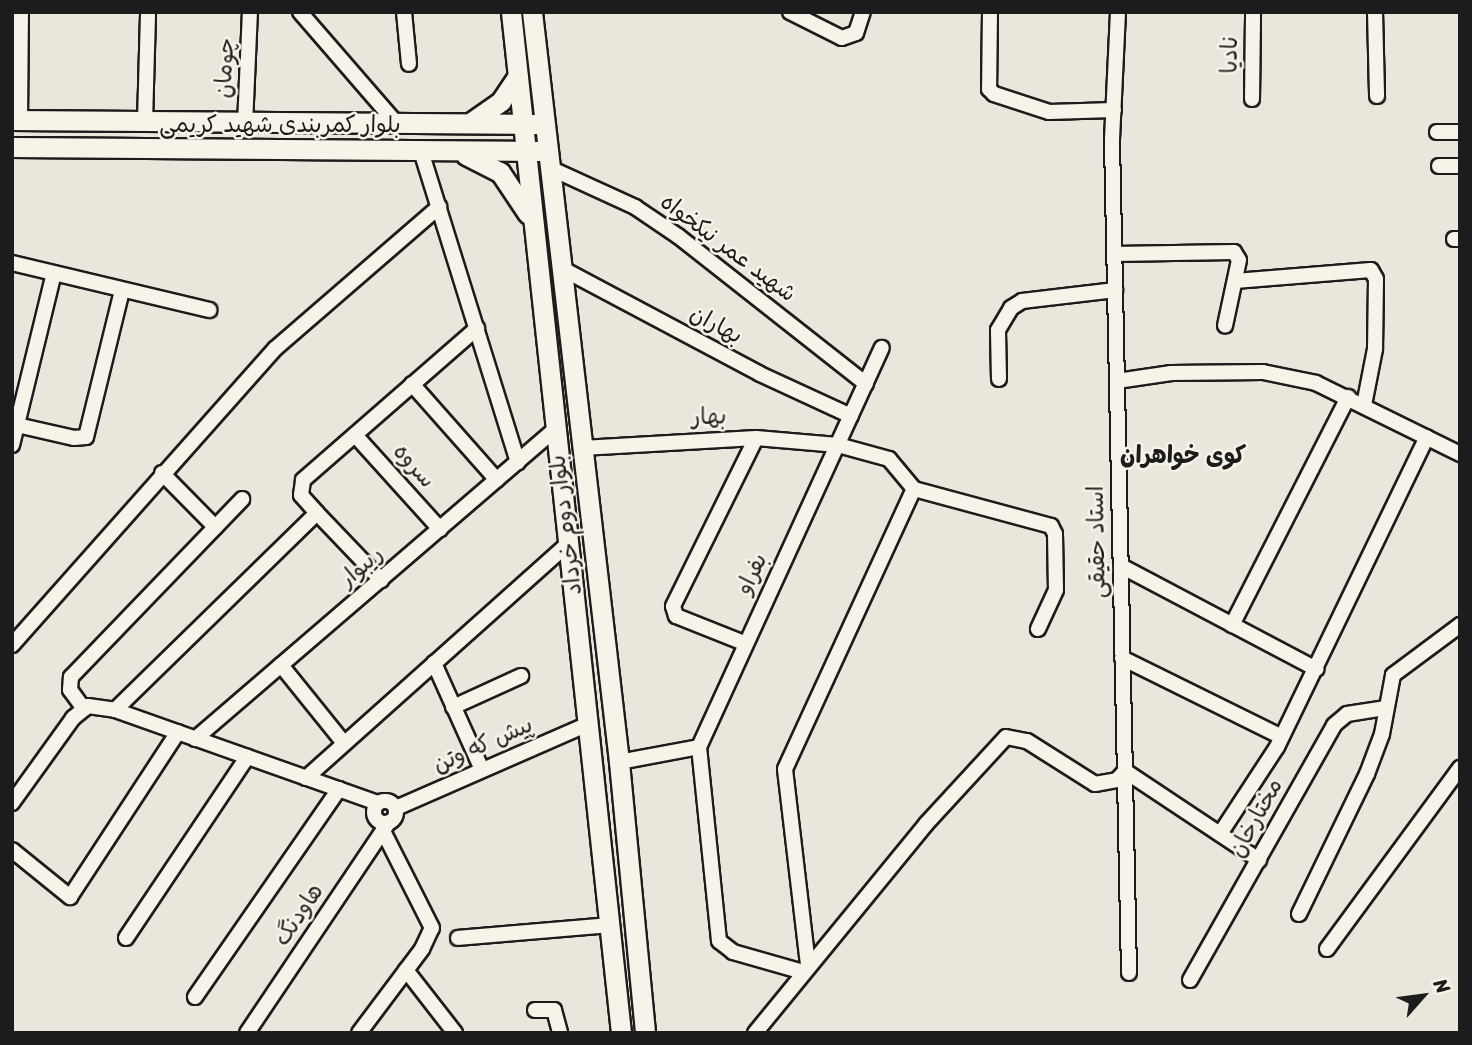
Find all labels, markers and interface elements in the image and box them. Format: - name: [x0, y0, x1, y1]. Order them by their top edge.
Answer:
- street label: نادیا: [1216, 36, 1244, 74]
- street label: چومان: [210, 37, 240, 99]
- street label: بلوار کمربندی شهید کریمی: [159, 111, 401, 139]
- street label: شهید عمر نیکخواه: [655, 188, 801, 308]
- street label: بهاران: [685, 300, 747, 350]
- street label: بهار: [691, 403, 727, 431]
- street label: سروه: [387, 438, 441, 494]
- district label: کوی خواهران: [1120, 442, 1246, 470]
- street label: بلوار دوم خرداد: [544, 453, 588, 597]
- street label: استاد حقیقی: [1082, 485, 1112, 599]
- street label: ریبوار: [333, 540, 389, 594]
- street label: بفراو: [731, 549, 773, 599]
- street label: پیش که وتن: [429, 711, 537, 779]
- street label: مختارخان: [1223, 774, 1289, 862]
- street label: هاودنگ: [268, 879, 330, 951]
- north arrow: [1388, 961, 1458, 1031]
- text: N: [1424, 972, 1460, 999]

